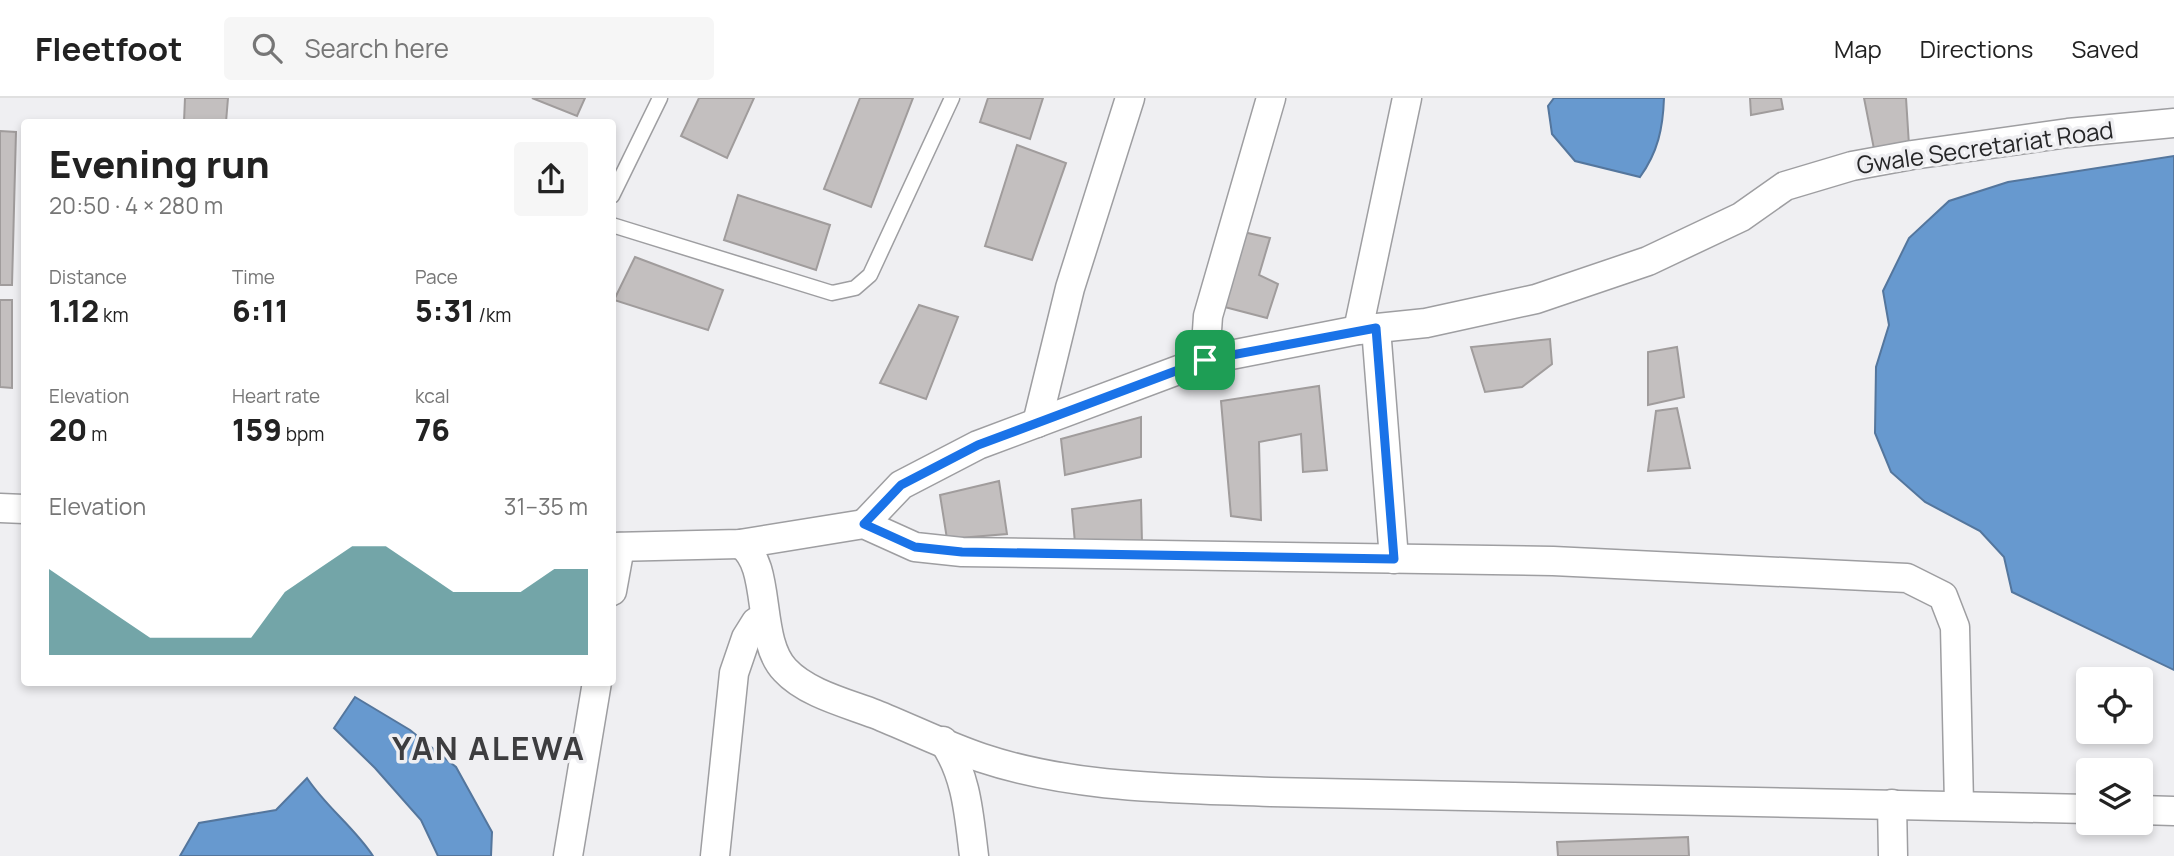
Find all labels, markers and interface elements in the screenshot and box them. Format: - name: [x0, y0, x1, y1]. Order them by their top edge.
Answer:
- search box: [224, 17, 714, 80]
- text: Fleetfoot: [35, 26, 182, 71]
- icon: search: [248, 29, 286, 67]
- text: Search here: [304, 30, 449, 66]
- text: Map: [1834, 32, 1882, 65]
- text: Directions: [1920, 32, 2033, 65]
- text: Saved: [2071, 32, 2139, 65]
- street label: Gwale Secretariat Road: [1854, 112, 2115, 181]
- text: Evening run: [49, 137, 270, 189]
- button: share: [514, 142, 588, 216]
- text: 20:50 · 4 × 280 m: [49, 189, 223, 221]
- text: Distance: [49, 264, 127, 290]
- text: Time: [232, 264, 275, 290]
- text: Pace: [415, 264, 458, 290]
- text: 1.12: [49, 290, 99, 331]
- text: 6:11: [232, 290, 289, 331]
- text: 5:31: [415, 290, 475, 331]
- text: km: [99, 302, 129, 328]
- text: /km: [475, 302, 511, 328]
- pin: [1175, 330, 1235, 390]
- icon: arrive: [1186, 341, 1224, 379]
- text: Elevation: [49, 383, 129, 409]
- text: Heart rate: [232, 383, 320, 409]
- text: kcal: [415, 383, 450, 409]
- text: 20: [49, 409, 87, 450]
- text: 159: [232, 409, 282, 450]
- text: 76: [415, 409, 450, 450]
- text: m: [87, 421, 107, 447]
- text: bpm: [282, 421, 324, 447]
- text: Elevation: [49, 490, 146, 522]
- text: 31–35 m: [504, 490, 588, 522]
- map controls: [2076, 667, 2153, 835]
- button: locate: [2076, 667, 2153, 744]
- district label: YAN ALEWA: [392, 726, 586, 770]
- button: layers: [2076, 758, 2153, 835]

